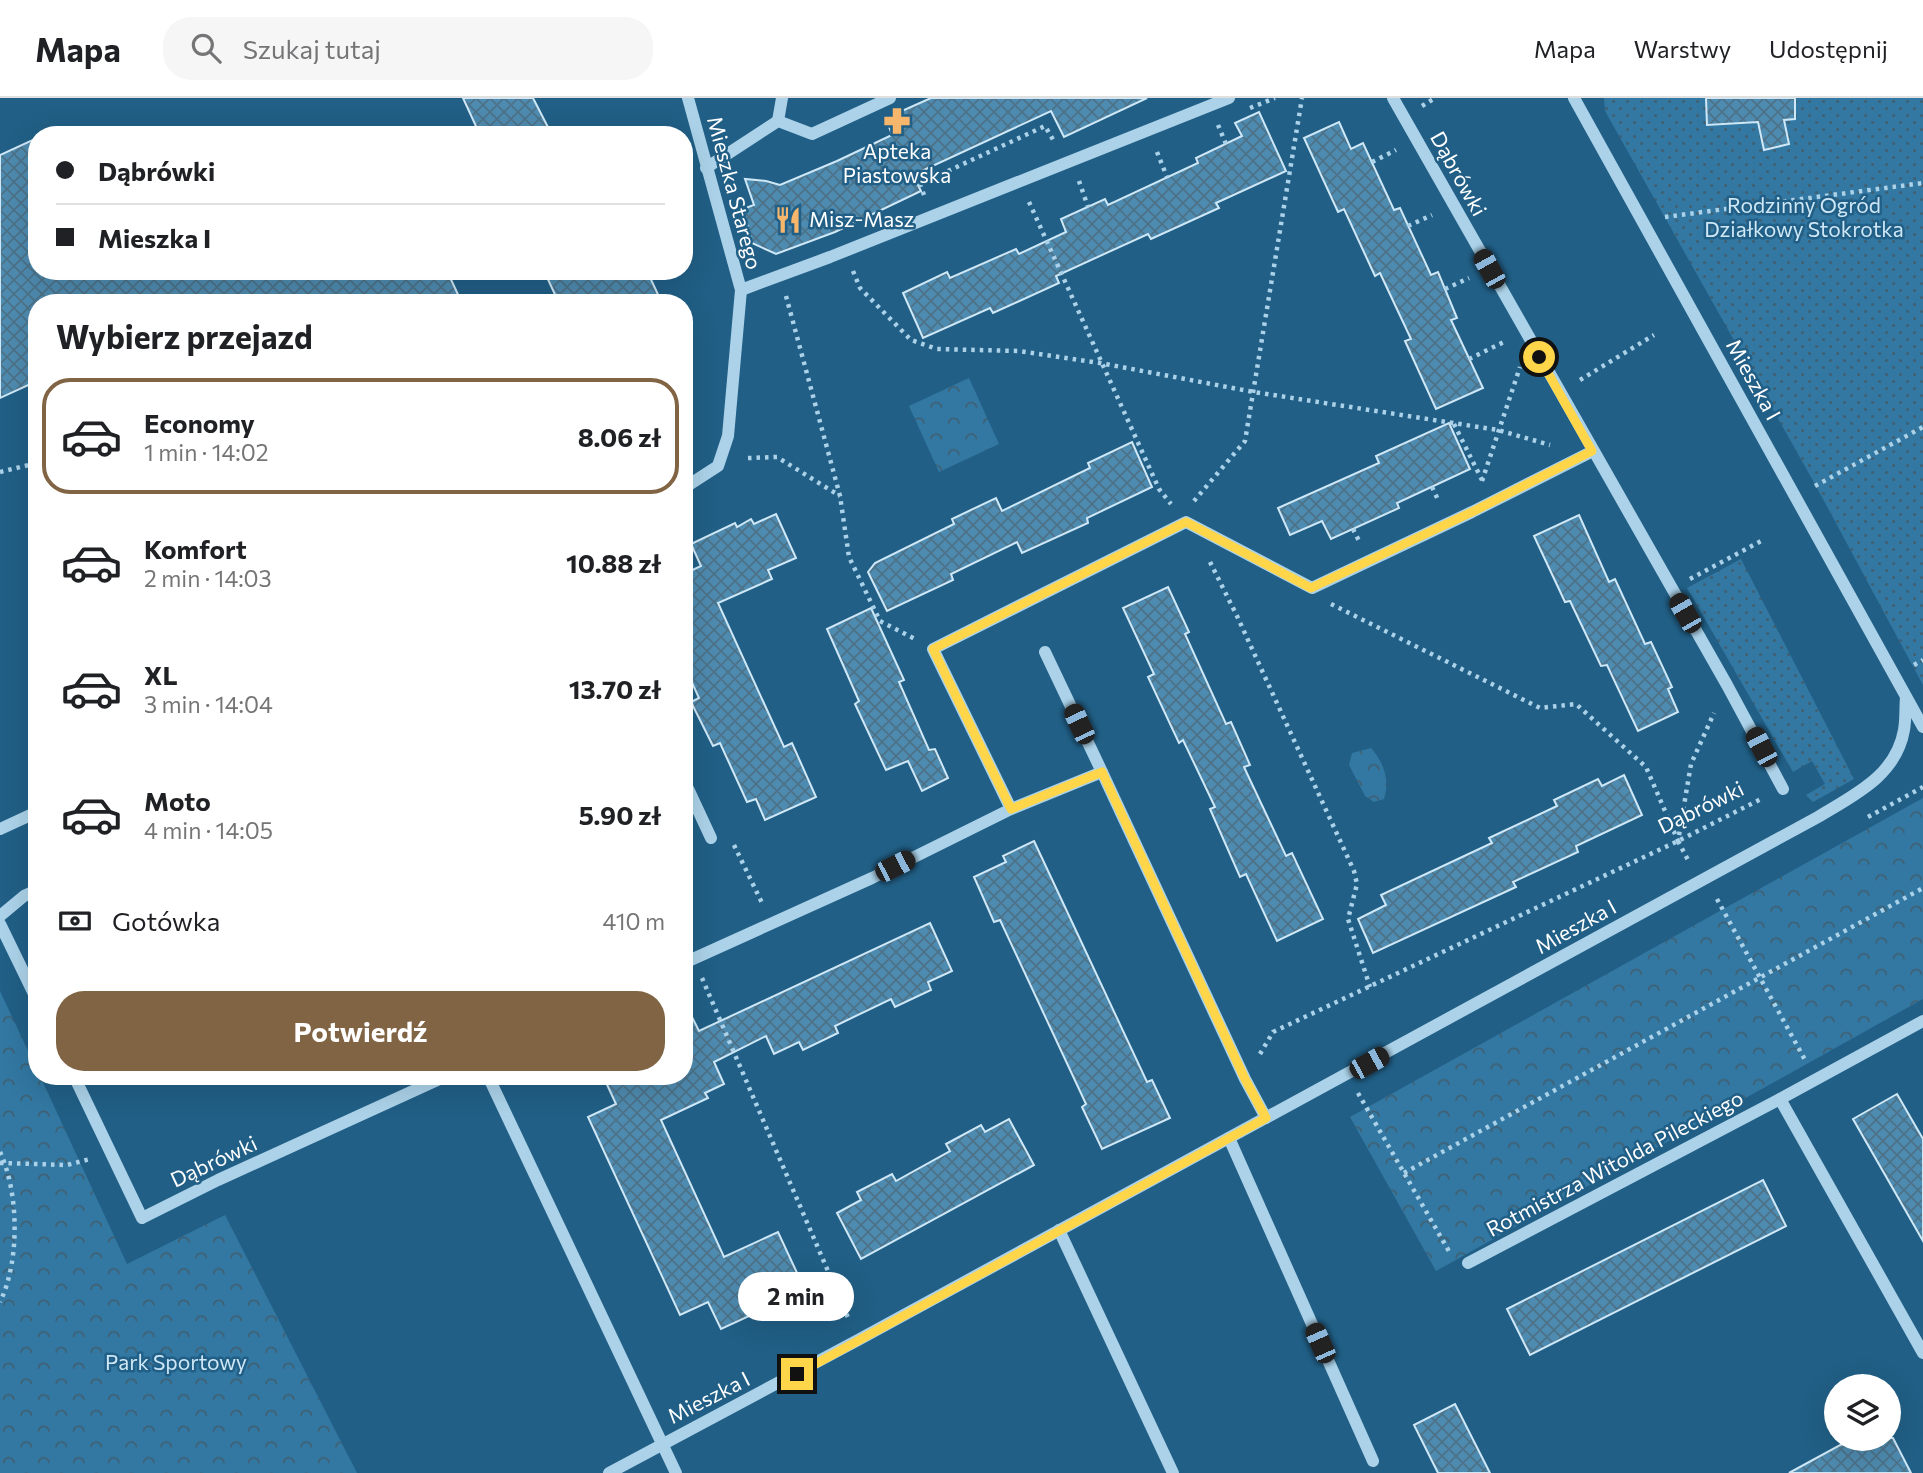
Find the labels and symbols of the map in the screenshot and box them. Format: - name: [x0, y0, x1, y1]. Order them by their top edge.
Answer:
- pharmacy icon: Apteka Piastowska: [882, 106, 912, 136]
- street label: Mieszka Starego: [703, 113, 768, 272]
- street label: Dąbrówki: [1426, 127, 1493, 220]
- place label: Apteka Piastowska: [843, 138, 951, 187]
- park label: Rodzinny Ogród Działkowy Stokrotka: [1704, 192, 1904, 241]
- restaurant icon: Misz-Masz: [773, 205, 803, 235]
- place label: Misz-Masz: [809, 206, 914, 231]
- car: [1470, 246, 1509, 292]
- street label: Mieszka I: [1722, 334, 1787, 424]
- route start: [1523, 341, 1555, 373]
- car: [1666, 590, 1705, 636]
- car: [1061, 701, 1098, 747]
- car: [1742, 724, 1781, 770]
- street label: Dąbrówki: [1653, 775, 1747, 838]
- car: [872, 847, 919, 885]
- street label: Mieszka I: [1530, 893, 1620, 958]
- car: [1346, 1044, 1393, 1082]
- street label: Rotmistrza Witolda Pileckiego: [1482, 1084, 1747, 1241]
- street label: Dąbrówki: [166, 1130, 261, 1192]
- callout: 2 min: [739, 1272, 855, 1322]
- car: [1302, 1320, 1339, 1366]
- park label: Park Sportowy: [105, 1349, 247, 1374]
- route end: [781, 1358, 813, 1390]
- street label: Mieszka I: [663, 1365, 754, 1428]

